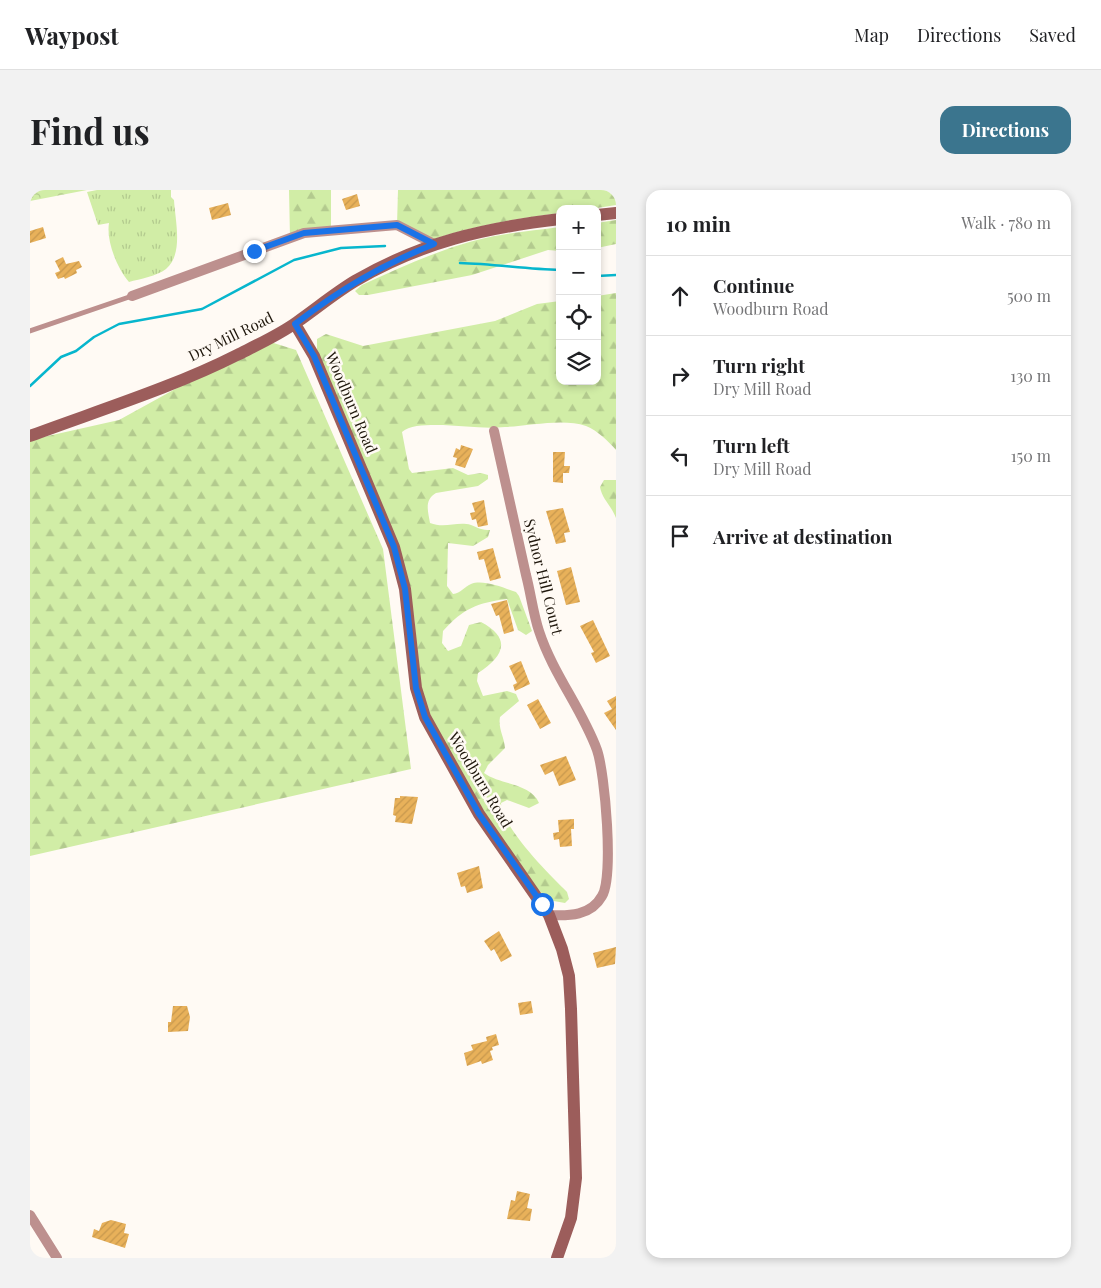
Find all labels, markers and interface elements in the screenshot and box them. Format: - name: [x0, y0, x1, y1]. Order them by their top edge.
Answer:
- text: Waypost: [25, 19, 119, 51]
- text: Map: [854, 23, 889, 47]
- text: Directions: [917, 23, 1001, 47]
- text: Saved: [1029, 23, 1076, 47]
- button: Directions: [940, 106, 1071, 154]
- text: Find us: [30, 107, 150, 154]
- map controls: [556, 205, 601, 385]
- button: +: [556, 205, 601, 250]
- text: 10 min: [666, 209, 731, 237]
- text: Walk · 780 m: [961, 212, 1051, 233]
- route end: [243, 240, 266, 263]
- button: −: [556, 250, 601, 295]
- text: Continue: [713, 272, 794, 298]
- icon: ahead: [666, 282, 694, 310]
- text: 500 m: [1007, 285, 1051, 306]
- button: locate: [556, 295, 601, 340]
- text: Woodburn Road: [713, 298, 829, 319]
- street label: Dry Mill Road: [185, 307, 277, 365]
- button: layers: [556, 340, 601, 385]
- street label: Woodburn Road: [321, 348, 382, 457]
- text: Turn right: [713, 352, 805, 378]
- icon: right: [666, 362, 694, 390]
- text: 130 m: [1010, 365, 1051, 386]
- text: Dry Mill Road: [713, 378, 811, 399]
- text: Turn left: [713, 432, 790, 458]
- icon: left: [666, 442, 694, 470]
- text: 150 m: [1011, 445, 1051, 466]
- text: Dry Mill Road: [713, 458, 811, 479]
- street label: Sydnor Hill Court: [520, 517, 568, 637]
- icon: arrive: [666, 522, 694, 550]
- text: Arrive at destination: [713, 523, 893, 549]
- street label: Woodburn Road: [444, 727, 517, 831]
- route start: [531, 893, 554, 916]

